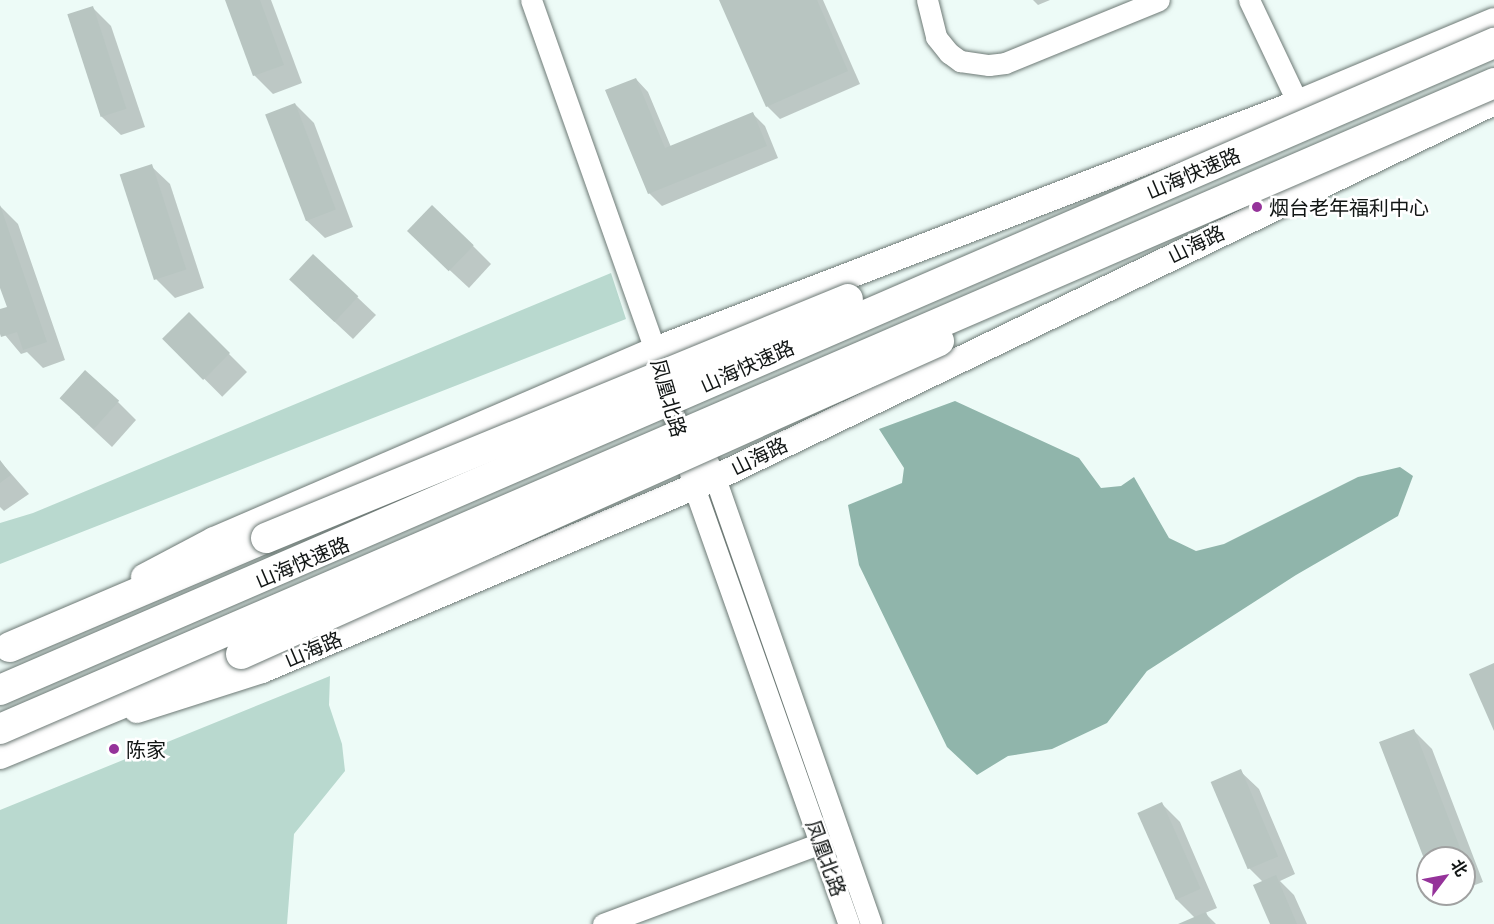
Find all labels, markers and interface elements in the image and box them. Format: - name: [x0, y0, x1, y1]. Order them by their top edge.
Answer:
- street label: 山海快速路: [1142, 142, 1244, 204]
- place label: 烟台老年福利中心: [1269, 195, 1429, 219]
- marker: 烟台老年福利中心: [1250, 200, 1264, 214]
- street label: 山海路: [1164, 220, 1228, 268]
- street label: 山海快速路: [696, 335, 798, 397]
- street label: 凤凰北路: [646, 356, 692, 440]
- street label: 山海路: [727, 432, 791, 480]
- street label: 山海快速路: [251, 531, 353, 593]
- street label: 山海路: [281, 626, 345, 672]
- place label: 陈家: [126, 737, 166, 761]
- marker: 陈家: [107, 742, 121, 756]
- street label: 凤凰北路: [801, 816, 851, 900]
- north arrow: [1416, 846, 1476, 906]
- text: 北: [1446, 855, 1473, 880]

